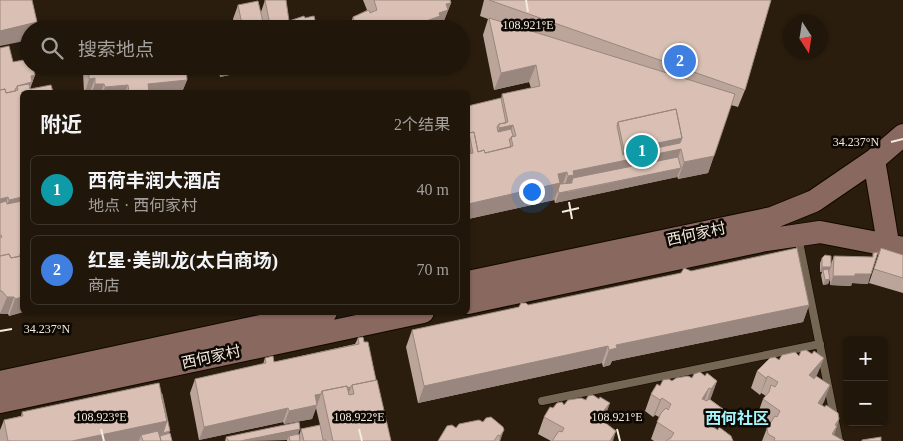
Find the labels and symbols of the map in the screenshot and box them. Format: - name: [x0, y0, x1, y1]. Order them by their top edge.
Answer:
- north arrow: [783, 15, 828, 60]
- text: 108.921°E: [502, 18, 554, 32]
- pin: 2: [664, 42, 696, 80]
- pin: 1: [626, 132, 658, 170]
- text: 34.237°N: [833, 135, 880, 149]
- your location: [519, 179, 545, 205]
- street label: 西何家村: [665, 219, 727, 248]
- text: 34.237°N: [24, 322, 71, 336]
- street label: 西何家村: [180, 342, 242, 371]
- district label: 西何社区: [705, 409, 769, 427]
- text: 108.923°E: [75, 410, 127, 424]
- text: 108.922°E: [333, 410, 385, 424]
- text: 108.921°E: [591, 410, 643, 424]

